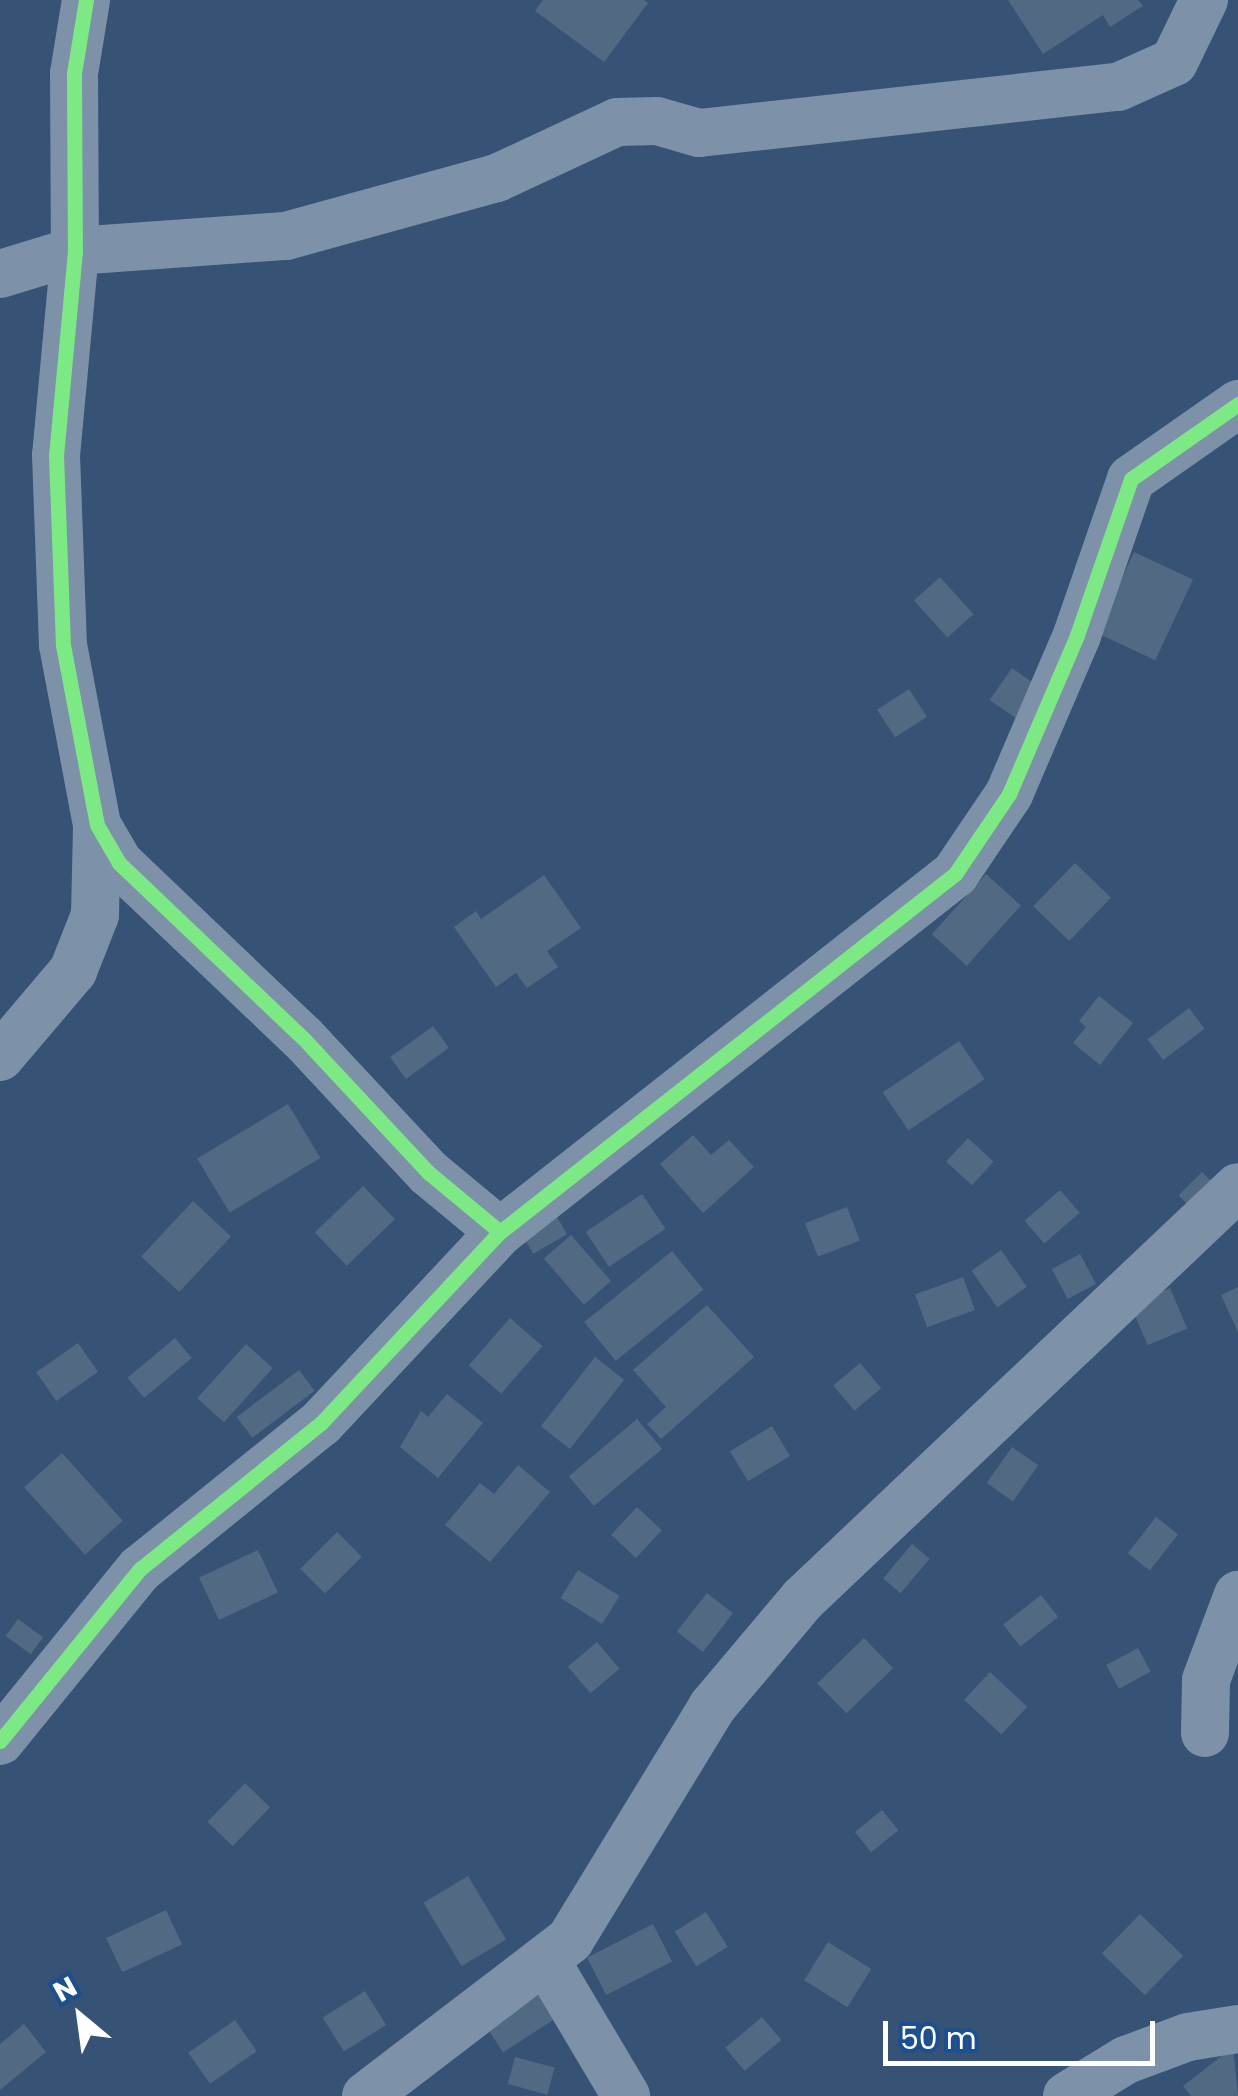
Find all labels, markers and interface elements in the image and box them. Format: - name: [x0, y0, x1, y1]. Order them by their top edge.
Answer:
- north arrow: [30, 1966, 130, 2066]
- text: N: [47, 1967, 84, 2011]
- scale bar: [888, 2001, 1160, 2063]
- text: 50 m: [900, 2017, 977, 2060]

